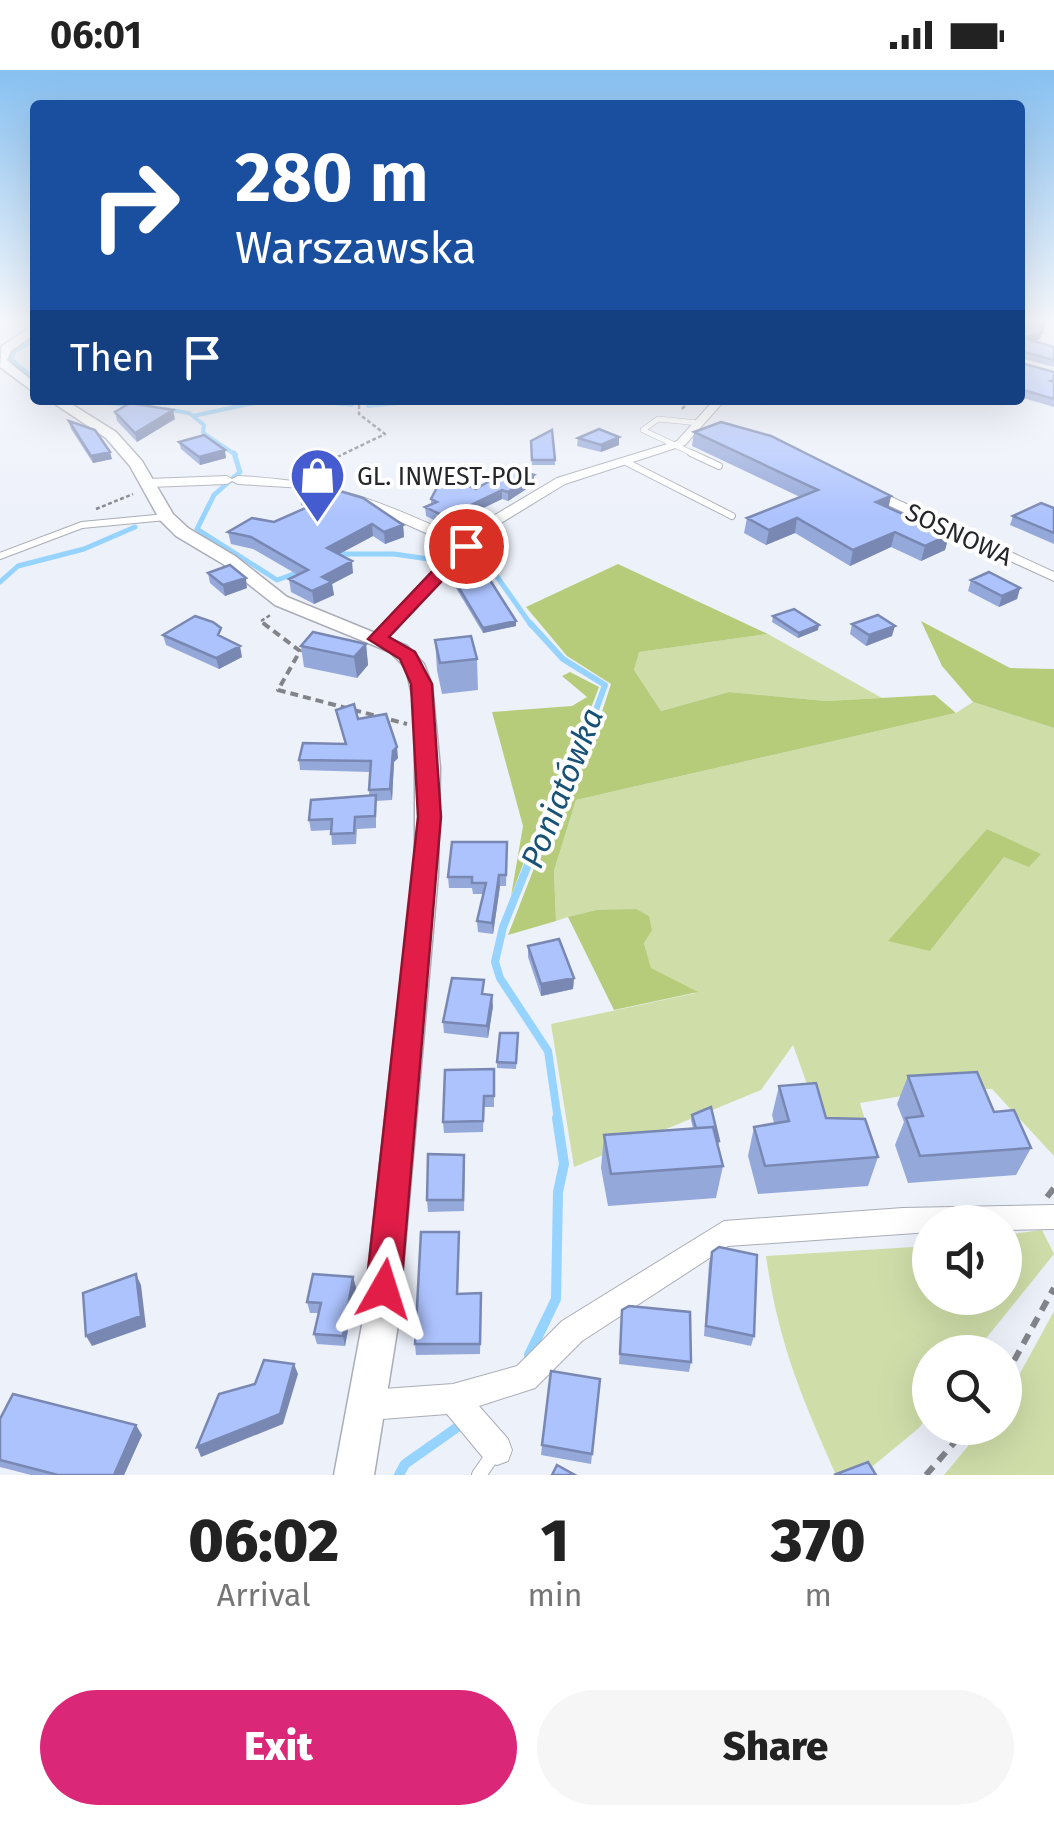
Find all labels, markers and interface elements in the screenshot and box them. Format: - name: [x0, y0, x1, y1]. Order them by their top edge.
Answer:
- text: 06:01: [50, 12, 142, 58]
- text: 280 m: [235, 136, 429, 220]
- icon: right: [70, 140, 200, 270]
- text: Warszawska: [235, 221, 476, 275]
- icon: arrive: [175, 330, 230, 385]
- text: Then: [70, 335, 155, 381]
- shop icon: GL. INWEST-POL: [288, 446, 348, 525]
- place label: GL. INWEST-POL: [357, 462, 535, 492]
- street label: SOSNOWA: [901, 497, 1017, 573]
- pin: [424, 504, 509, 589]
- icon: arrive: [439, 519, 494, 574]
- water label: Poniatówka: [513, 702, 611, 874]
- map controls: [912, 1205, 1022, 1445]
- button: sound: [912, 1205, 1022, 1315]
- position arrow: [332, 1237, 436, 1341]
- button: search: [912, 1335, 1022, 1445]
- text: 06:02: [188, 1505, 339, 1577]
- text: 1: [541, 1505, 569, 1577]
- text: 370: [771, 1505, 866, 1577]
- text: Arrival: [217, 1576, 311, 1614]
- text: min: [527, 1576, 583, 1614]
- text: m: [805, 1576, 832, 1614]
- button: Exit: [40, 1690, 517, 1805]
- button: Share: [537, 1690, 1014, 1805]

